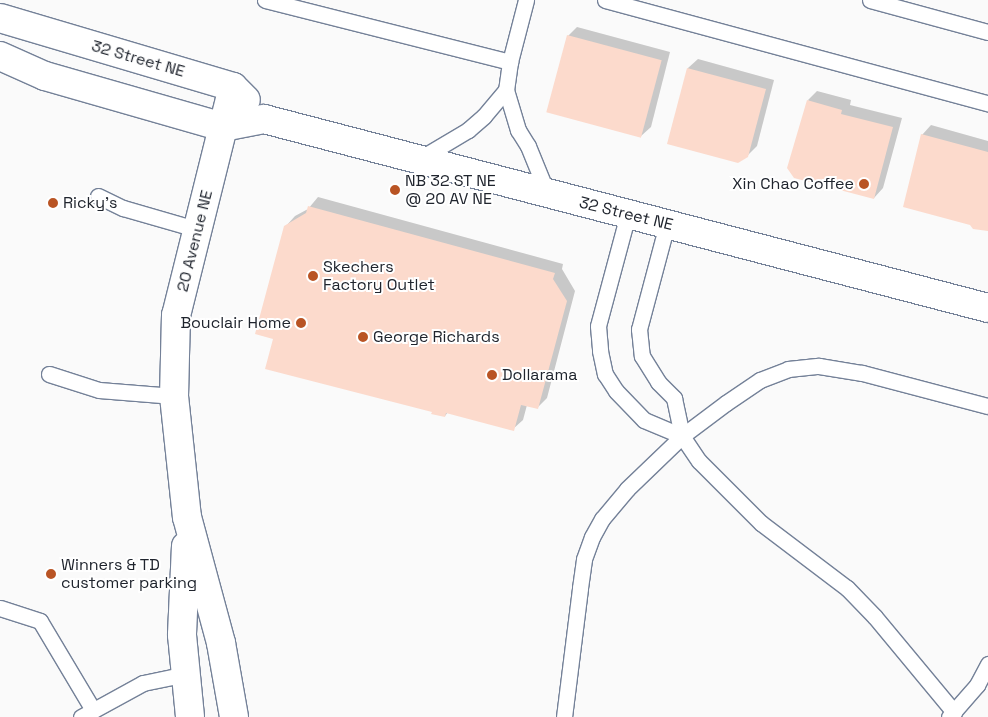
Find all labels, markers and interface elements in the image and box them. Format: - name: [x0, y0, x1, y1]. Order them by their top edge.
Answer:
- street label: 32 Street NE: [89, 37, 187, 81]
- place label: NB 32 ST NE @ 20 AV NE: [405, 171, 496, 209]
- place label: Xin Chao Coffee: [732, 174, 854, 194]
- marker: Xin Chao Coffee: [858, 178, 870, 190]
- marker: NB 32 ST NE @ 20 AV NE: [389, 184, 401, 196]
- street label: 20 Avenue NE: [173, 188, 217, 294]
- place label: Ricky's: [63, 193, 117, 213]
- street label: 32 Street NE: [577, 193, 675, 235]
- marker: Ricky's: [47, 197, 59, 209]
- place label: Skechers Factory Outlet: [323, 257, 435, 295]
- marker: Skechers Factory Outlet: [307, 270, 319, 282]
- place label: Bouclair Home: [180, 313, 291, 333]
- marker: Bouclair Home: [295, 317, 307, 329]
- place label: George Richards: [373, 327, 500, 347]
- marker: George Richards: [357, 331, 369, 343]
- place label: Dollarama: [502, 365, 577, 385]
- marker: Dollarama: [486, 369, 498, 381]
- place label: Winners & TD customer parking: [61, 555, 197, 593]
- marker: Winners & TD customer parking: [45, 568, 57, 580]

